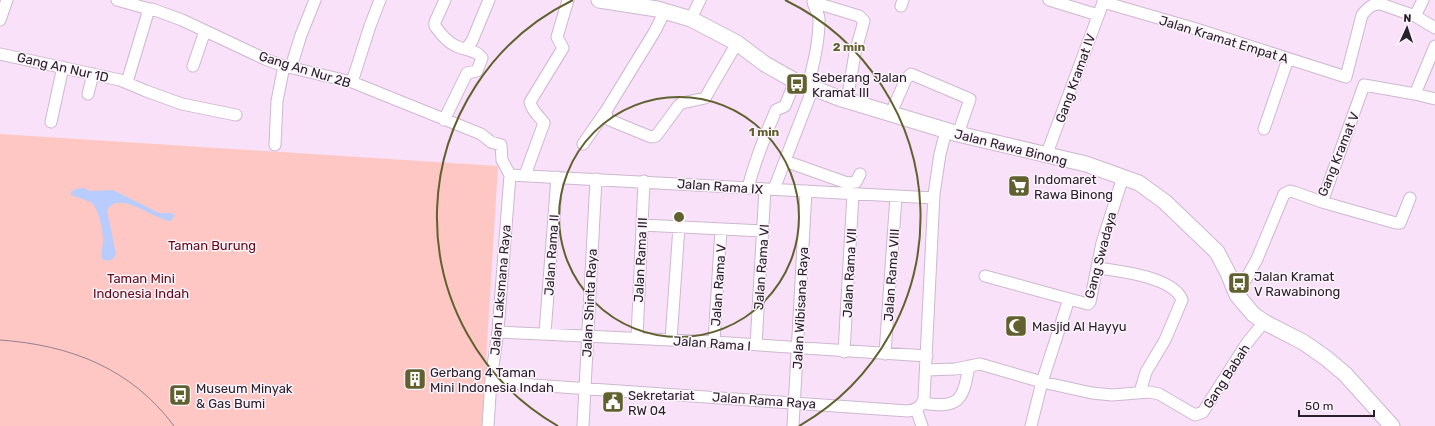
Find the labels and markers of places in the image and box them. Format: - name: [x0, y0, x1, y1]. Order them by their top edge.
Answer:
- place label: Seberang Jalan Kramat III: [812, 70, 907, 100]
- bus stop icon: Seberang Jalan Kramat III: [784, 71, 810, 97]
- place label: Indomaret Rawa Binong: [1034, 172, 1113, 203]
- supermarket icon: Indomaret Rawa Binong: [1006, 173, 1032, 199]
- centre of rings: [672, 210, 686, 224]
- place label: Jalan Kramat V Rawabinong: [1254, 269, 1340, 300]
- bus stop icon: Jalan Kramat V Rawabinong: [1226, 270, 1252, 296]
- mosque icon: Masjid Al Hayyu: [1003, 313, 1029, 339]
- place label: Masjid Al Hayyu: [1032, 319, 1127, 334]
- place label: Gerbang 4 Taman Mini Indonesia Indah: [430, 365, 554, 395]
- building icon: Gerbang 4 Taman Mini Indonesia Indah: [402, 366, 428, 392]
- place label: Museum Minyak & Gas Bumi: [196, 381, 293, 411]
- bus stop icon: Museum Minyak & Gas Bumi: [167, 382, 193, 408]
- place label: Sekretariat RW 04: [628, 388, 695, 418]
- public building icon: Sekretariat RW 04: [600, 389, 626, 415]

